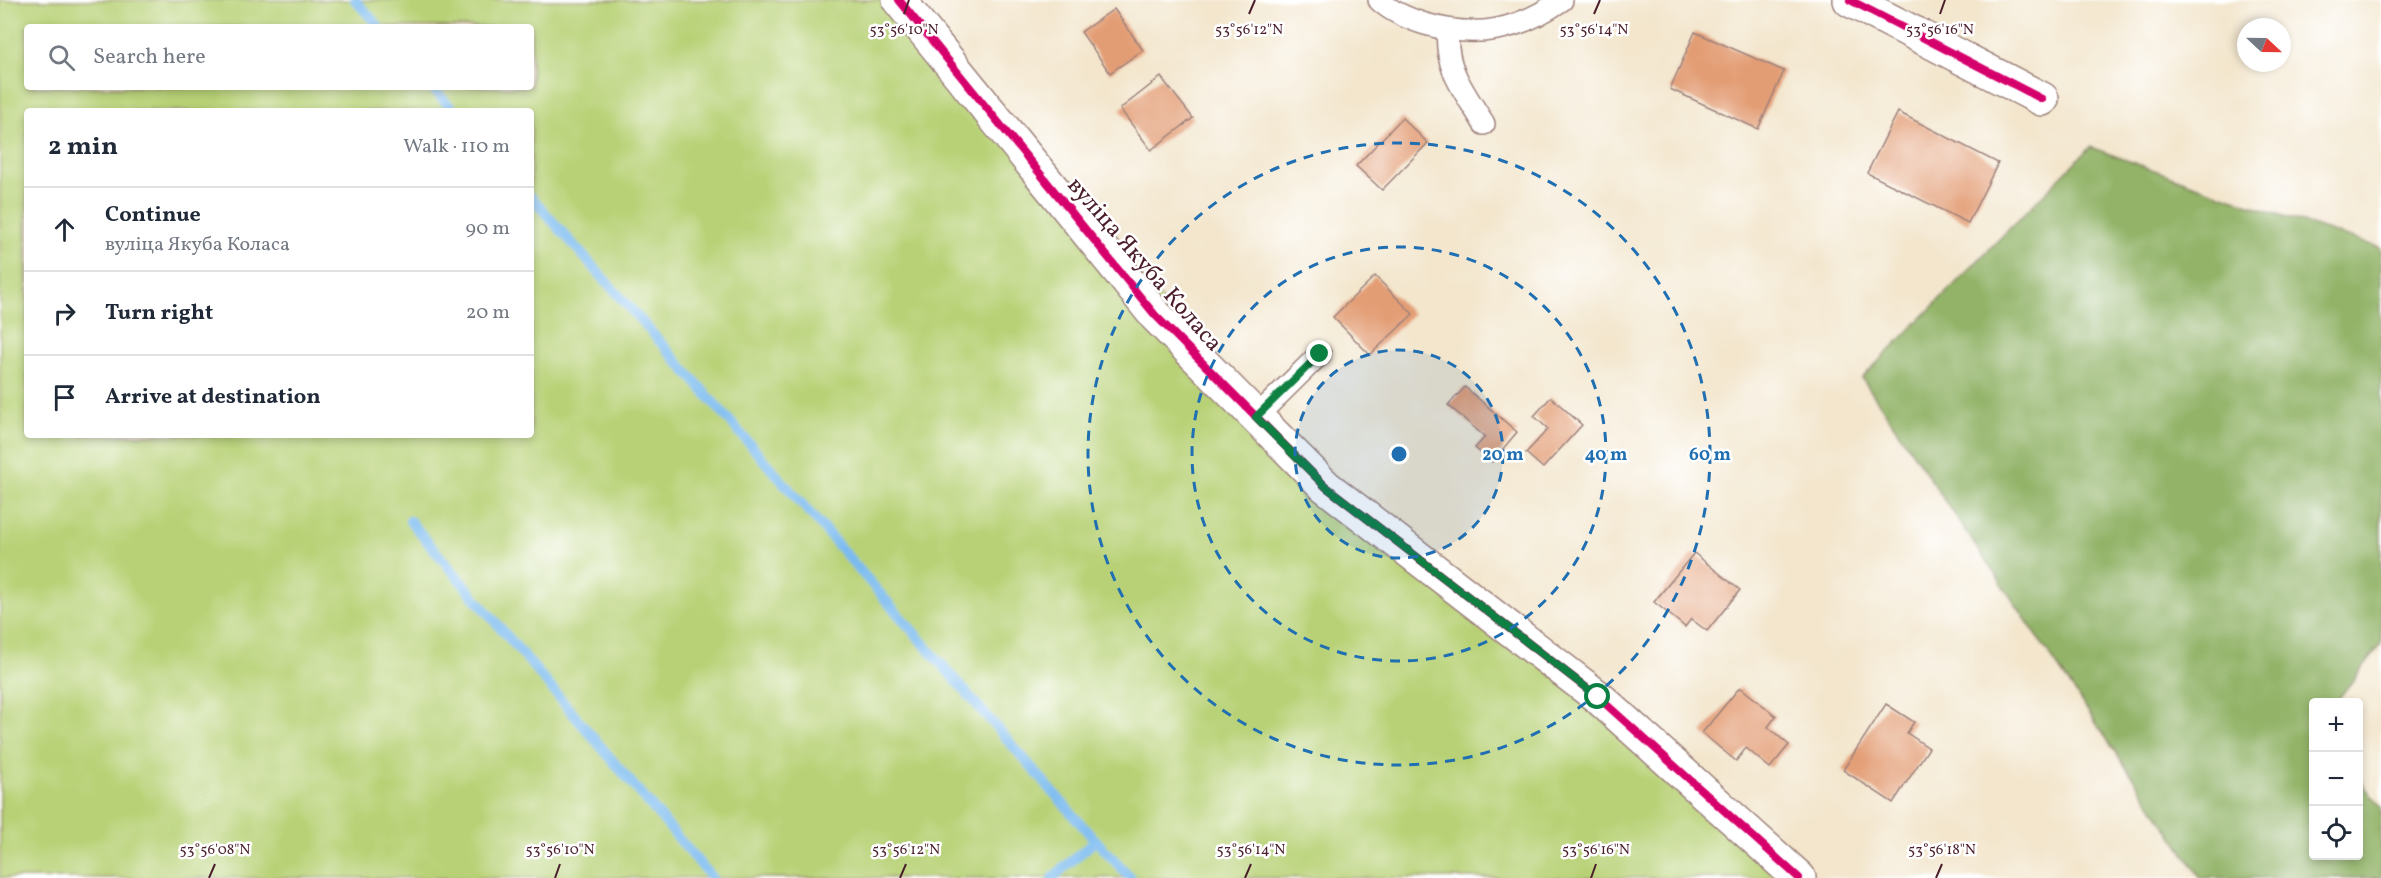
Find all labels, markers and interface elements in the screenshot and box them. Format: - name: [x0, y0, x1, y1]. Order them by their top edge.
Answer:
- north arrow: [2237, 18, 2291, 72]
- text: 53°56'10"N: [869, 20, 939, 41]
- text: 53°56'12"N: [1215, 20, 1283, 41]
- text: 53°56'14"N: [1560, 20, 1628, 41]
- text: 53°56'16"N: [1906, 20, 1974, 41]
- search box: [24, 24, 534, 90]
- icon: search: [45, 41, 78, 74]
- text: Search here: [93, 42, 206, 73]
- text: 2 min: [48, 129, 118, 165]
- text: Walk · 110 m: [403, 133, 510, 161]
- street label: вуліца Якуба Коласа: [1058, 170, 1230, 360]
- text: Continue: [105, 200, 201, 231]
- icon: ahead: [48, 213, 81, 246]
- text: 90 m: [466, 215, 510, 243]
- text: вуліца Якуба Коласа: [105, 231, 290, 259]
- icon: right: [48, 297, 81, 330]
- text: Turn right: [105, 298, 213, 329]
- text: 20 m: [466, 299, 510, 327]
- route end: [1306, 340, 1332, 366]
- icon: arrive: [48, 381, 81, 414]
- text: Arrive at destination: [105, 382, 321, 413]
- text: 20 m: [1482, 443, 1524, 468]
- text: 40 m: [1585, 443, 1627, 468]
- text: 60 m: [1689, 443, 1731, 468]
- centre of rings: [1389, 444, 1409, 464]
- route start: [1584, 683, 1610, 709]
- map controls: [2309, 698, 2363, 860]
- button: +: [2309, 698, 2363, 752]
- button: −: [2309, 752, 2363, 806]
- button: locate: [2309, 806, 2363, 860]
- text: 53°56'08"N: [180, 840, 250, 861]
- text: 53°56'10"N: [525, 840, 595, 861]
- text: 53°56'12"N: [872, 840, 940, 861]
- text: 53°56'14"N: [1217, 840, 1285, 861]
- text: 53°56'16"N: [1562, 840, 1630, 861]
- text: 53°56'18"N: [1908, 840, 1976, 861]

